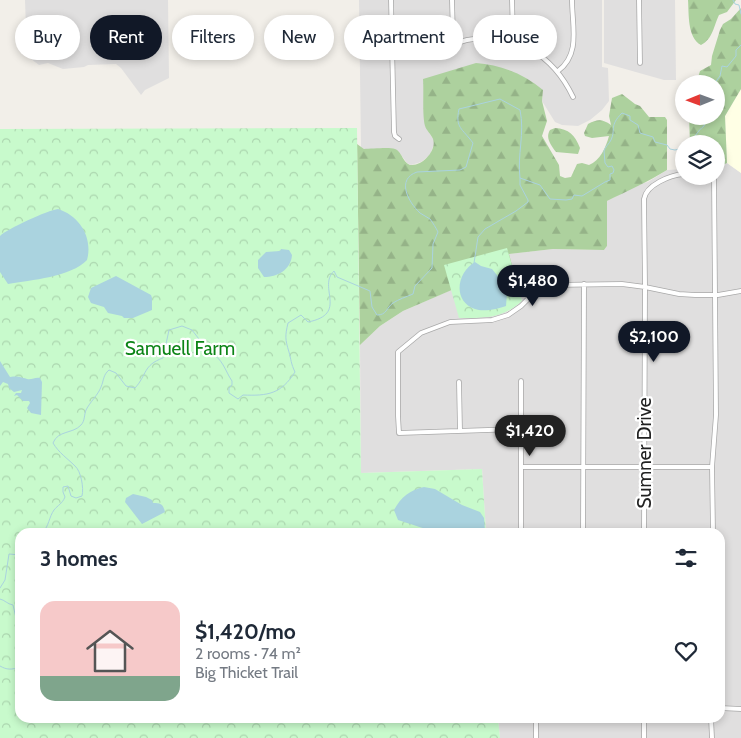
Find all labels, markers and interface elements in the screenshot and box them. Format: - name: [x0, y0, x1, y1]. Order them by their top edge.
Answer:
- chip: Buy: [15, 15, 80, 60]
- chip: Rent: [90, 15, 162, 60]
- chip: Filters: [172, 15, 254, 60]
- chip: New: [264, 15, 334, 60]
- chip: Apartment: [344, 15, 463, 60]
- chip: House: [473, 15, 557, 60]
- north arrow: [675, 75, 725, 125]
- map controls: [675, 75, 725, 185]
- button: layers: [675, 135, 725, 185]
- pin: $1,480: [492, 264, 574, 307]
- text: $1,480: [508, 271, 558, 290]
- pin: $2,100: [613, 320, 695, 363]
- text: $2,100: [629, 327, 679, 346]
- park label: Samuell Farm: [125, 337, 235, 360]
- street label: Sumner Drive: [633, 397, 656, 508]
- pin: $1,420: [489, 414, 571, 457]
- text: $1,420: [506, 421, 554, 440]
- icon: filters: [672, 544, 700, 572]
- text: 3 homes: [40, 546, 118, 571]
- text: $1,420/mo: [195, 619, 296, 644]
- icon: home: [80, 621, 140, 681]
- icon: heart: [672, 637, 700, 665]
- text: 2 rooms · 74 m²: [195, 644, 301, 663]
- text: Big Thicket Trail: [195, 663, 298, 682]

